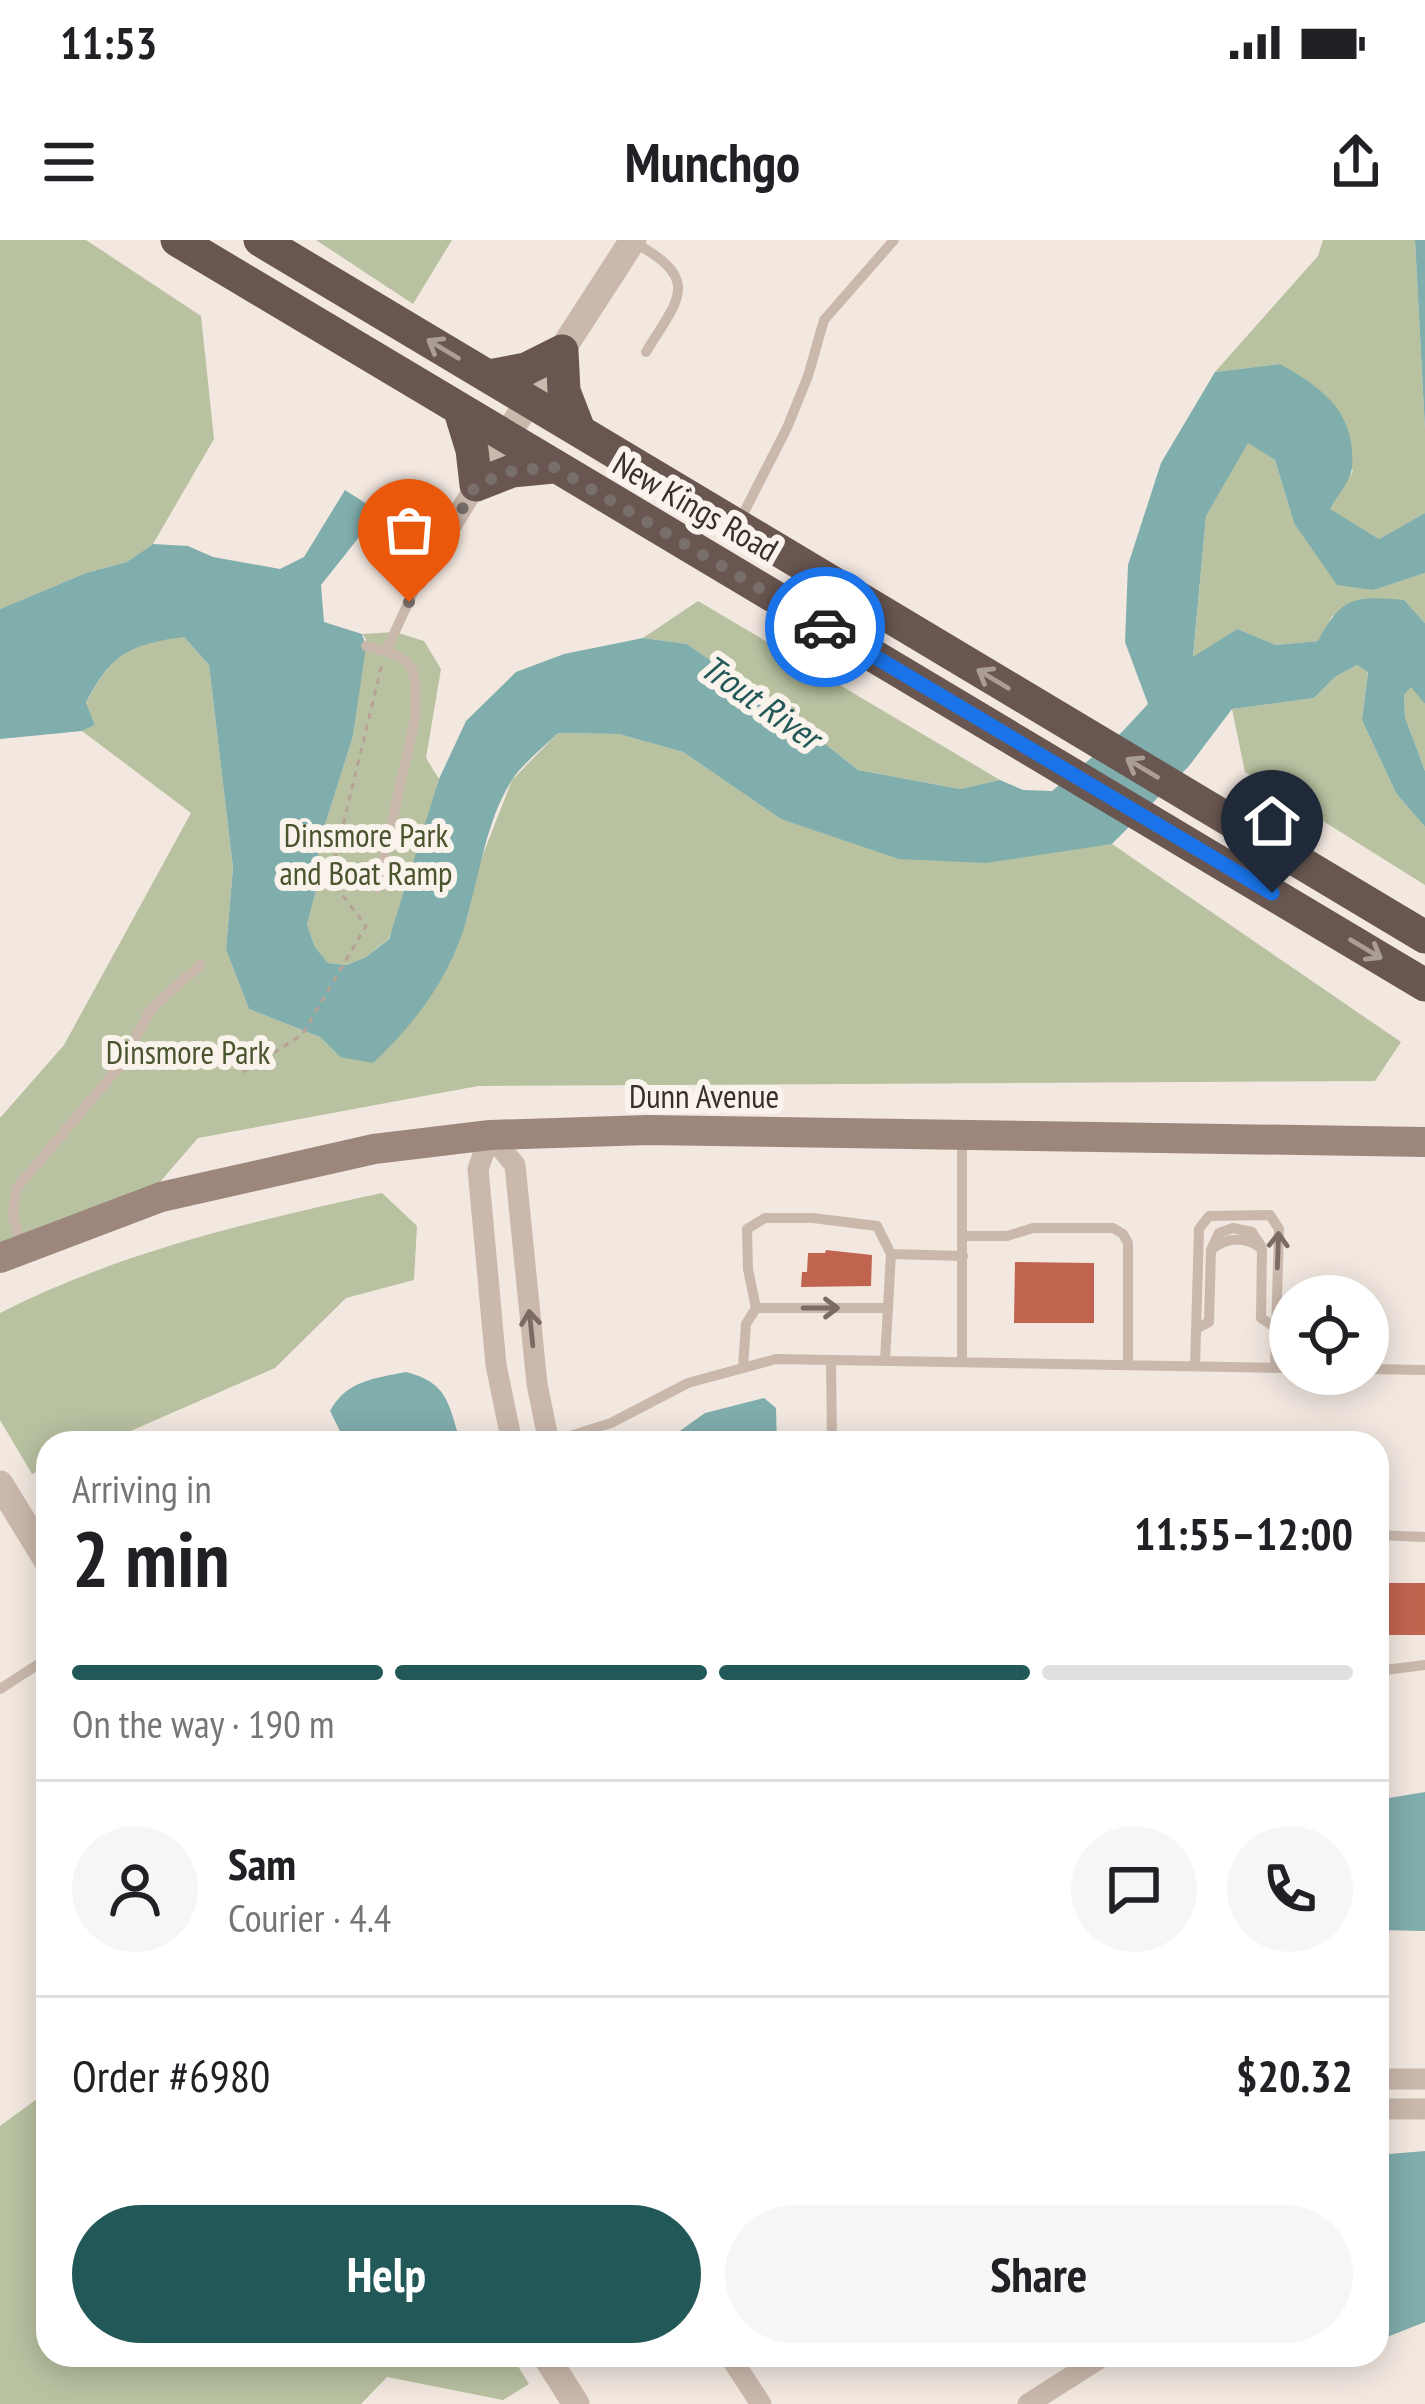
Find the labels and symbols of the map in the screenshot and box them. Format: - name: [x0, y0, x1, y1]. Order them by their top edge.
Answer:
- one-way arrow: [427, 337, 461, 361]
- street label: New Kings Road: [606, 441, 786, 571]
- pin: [358, 479, 460, 602]
- courier: [765, 567, 885, 687]
- water label: Trout River: [692, 643, 834, 762]
- one-way arrow: [977, 667, 1011, 691]
- one-way arrow: [1126, 756, 1160, 780]
- pin: [1221, 770, 1323, 893]
- park label: Dinsmore Park and Boat Ramp: [280, 813, 452, 894]
- one-way arrow: [1348, 938, 1383, 962]
- park label: Dinsmore Park: [106, 1030, 270, 1073]
- street label: Dunn Avenue: [629, 1074, 779, 1117]
- one-way arrow: [1267, 1231, 1290, 1270]
- one-way arrow: [801, 1297, 840, 1319]
- one-way arrow: [520, 1309, 542, 1348]

